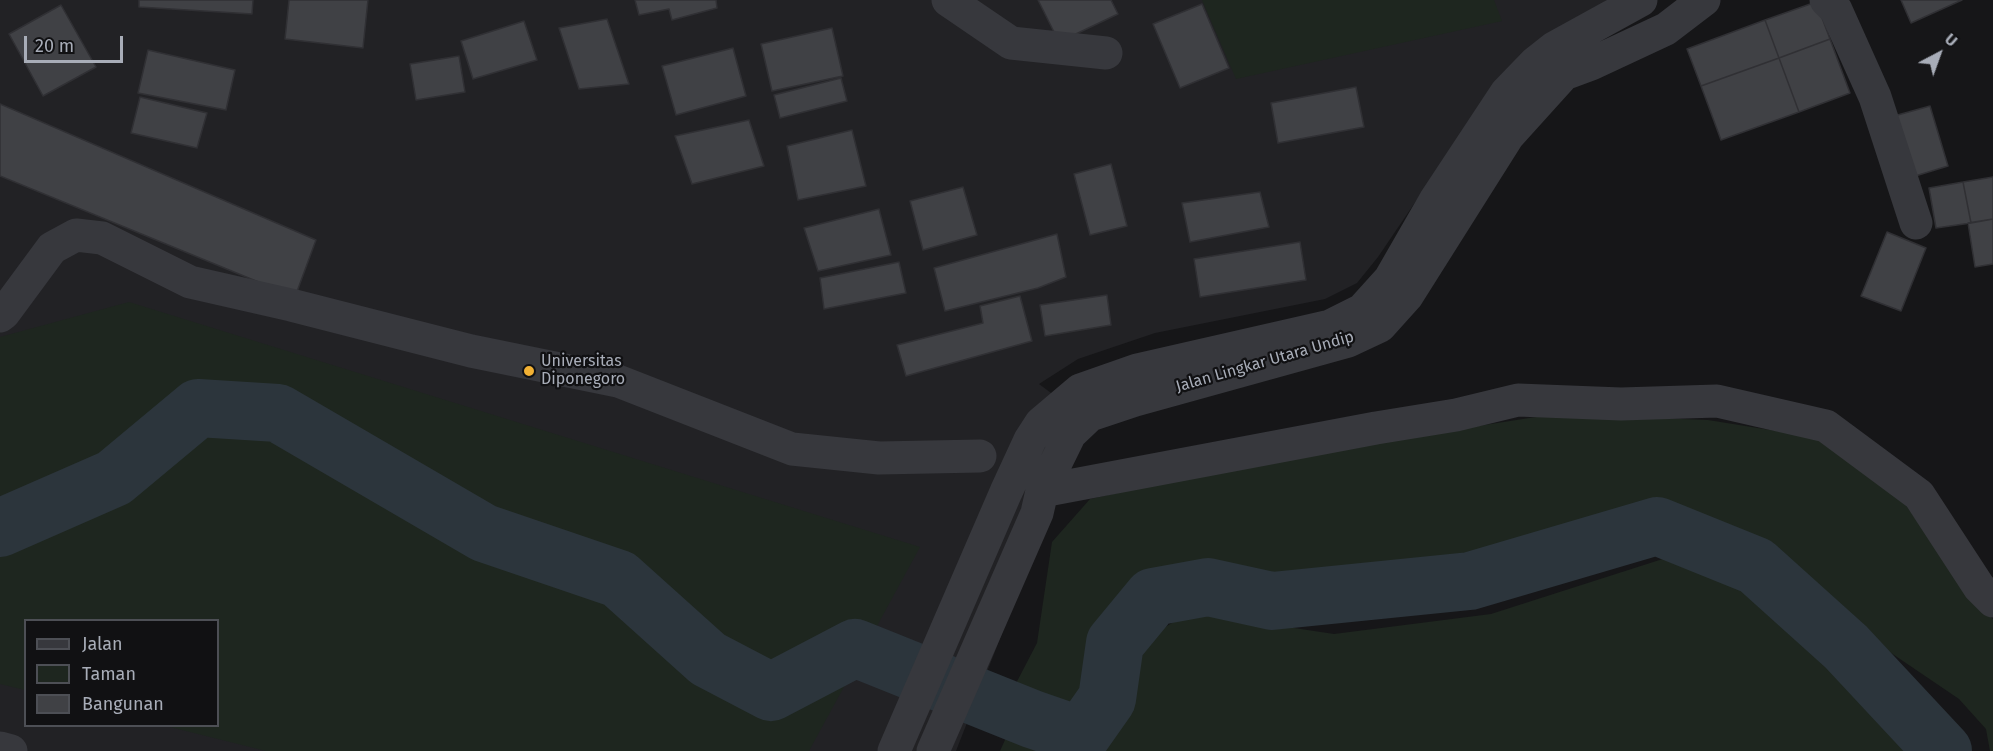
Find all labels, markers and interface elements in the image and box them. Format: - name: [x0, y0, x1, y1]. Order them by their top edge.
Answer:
- scale bar: [27, 24, 126, 62]
- north arrow: [1909, 24, 1969, 84]
- text: U: [1941, 29, 1961, 51]
- text: 20 m: [35, 35, 74, 57]
- street label: Jalan Lingkar Utara Undip: [1174, 327, 1356, 397]
- place label: Universitas Diponegoro: [541, 352, 625, 390]
- marker: Universitas Diponegoro: [522, 364, 536, 378]
- legend: [24, 619, 219, 727]
- text: Jalan: [82, 633, 123, 655]
- text: Taman: [82, 663, 136, 685]
- text: Bangunan: [82, 693, 164, 715]

